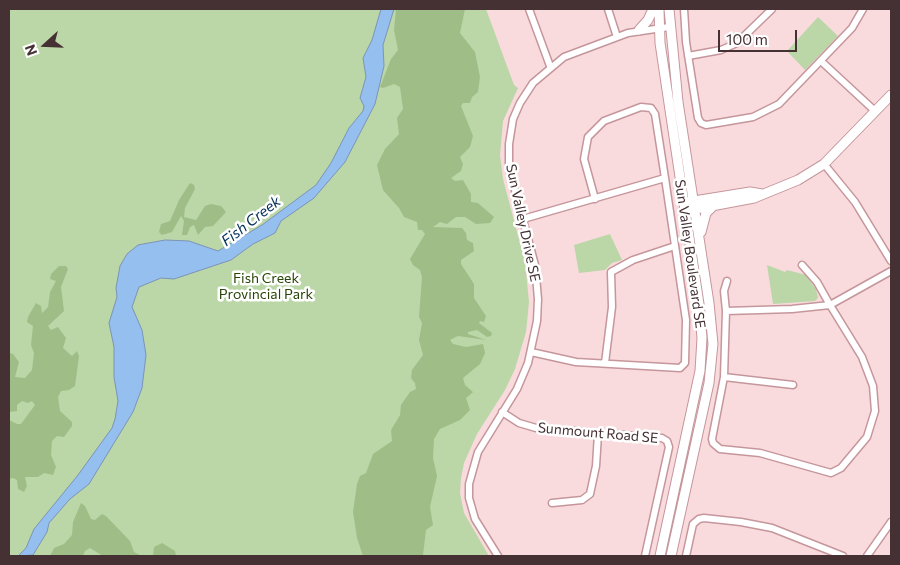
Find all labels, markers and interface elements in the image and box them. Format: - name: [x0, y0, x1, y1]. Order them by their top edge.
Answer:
- north arrow: [20, 20, 70, 70]
- scale bar: [720, 20, 799, 52]
- text: 100 m: [726, 30, 768, 48]
- text: N: [21, 42, 40, 58]
- street label: Sun Valley Drive SE: [502, 162, 544, 284]
- street label: Sun Valley Boulevard SE: [671, 178, 709, 330]
- water label: Fish Creek: [218, 192, 284, 250]
- park label: Fish Creek Provincial Park: [219, 270, 313, 302]
- street label: Sunmount Road SE: [537, 419, 659, 447]

